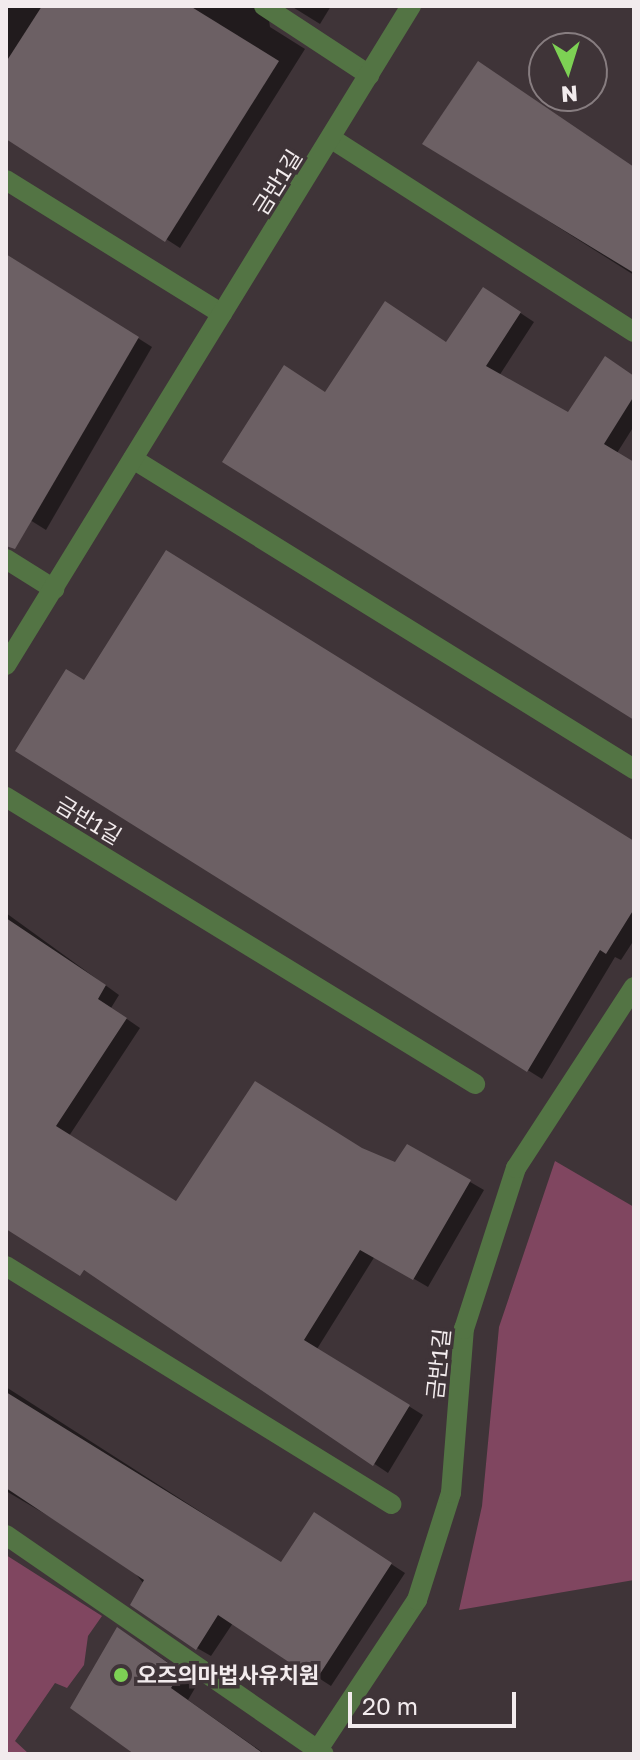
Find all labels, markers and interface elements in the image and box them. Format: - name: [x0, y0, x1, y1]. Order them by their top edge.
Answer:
- north arrow: [528, 32, 608, 112]
- text: N: [560, 80, 579, 108]
- street label: 금반1길: [247, 145, 307, 219]
- street label: 금반1길: [52, 790, 126, 850]
- street label: 금반1길: [421, 1327, 455, 1401]
- place label: 오즈의마법사유치원: [137, 1662, 319, 1688]
- marker: 오즈의마법사유치원: [112, 1666, 130, 1684]
- scale bar: [352, 1676, 520, 1726]
- text: 20 m: [362, 1691, 418, 1720]

